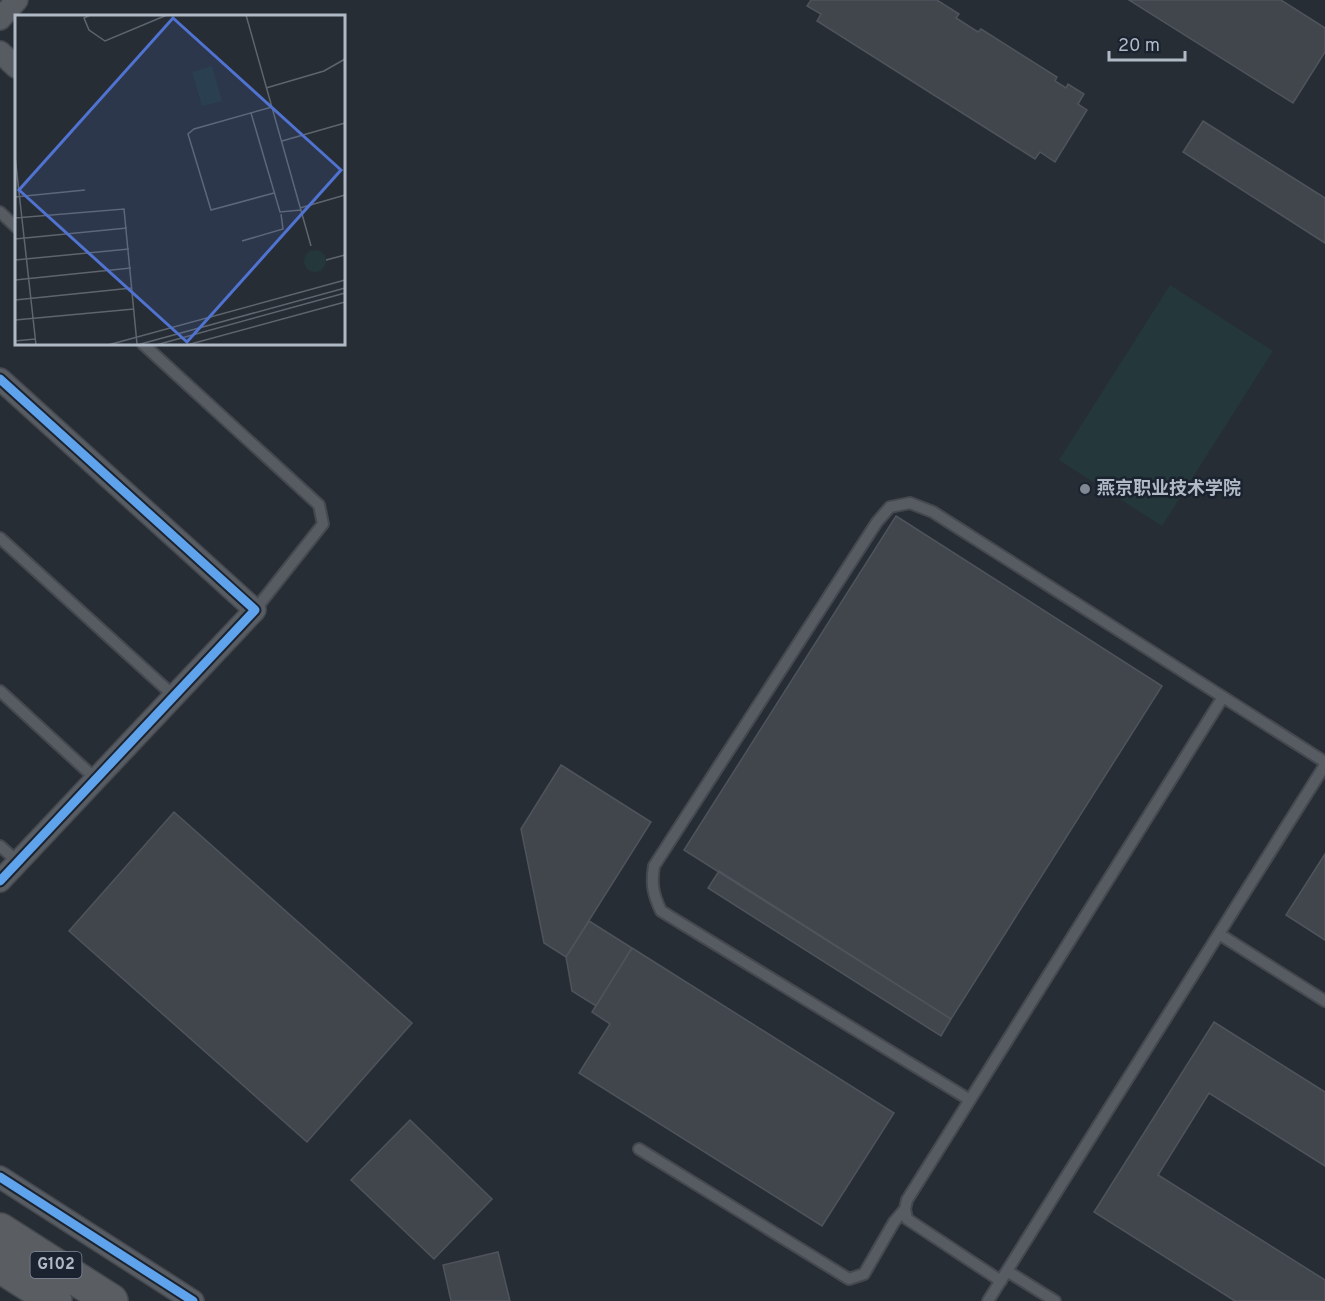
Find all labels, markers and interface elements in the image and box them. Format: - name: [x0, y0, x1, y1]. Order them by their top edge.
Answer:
- inset map: [15, 15, 345, 345]
- scale bar: [1109, 24, 1186, 62]
- text: 20 m: [1118, 35, 1160, 58]
- place label: 燕京职业技术学院: [1097, 478, 1241, 501]
- marker: 燕京职业技术学院: [1078, 482, 1092, 496]
- road number: G102: [31, 1252, 82, 1278]

